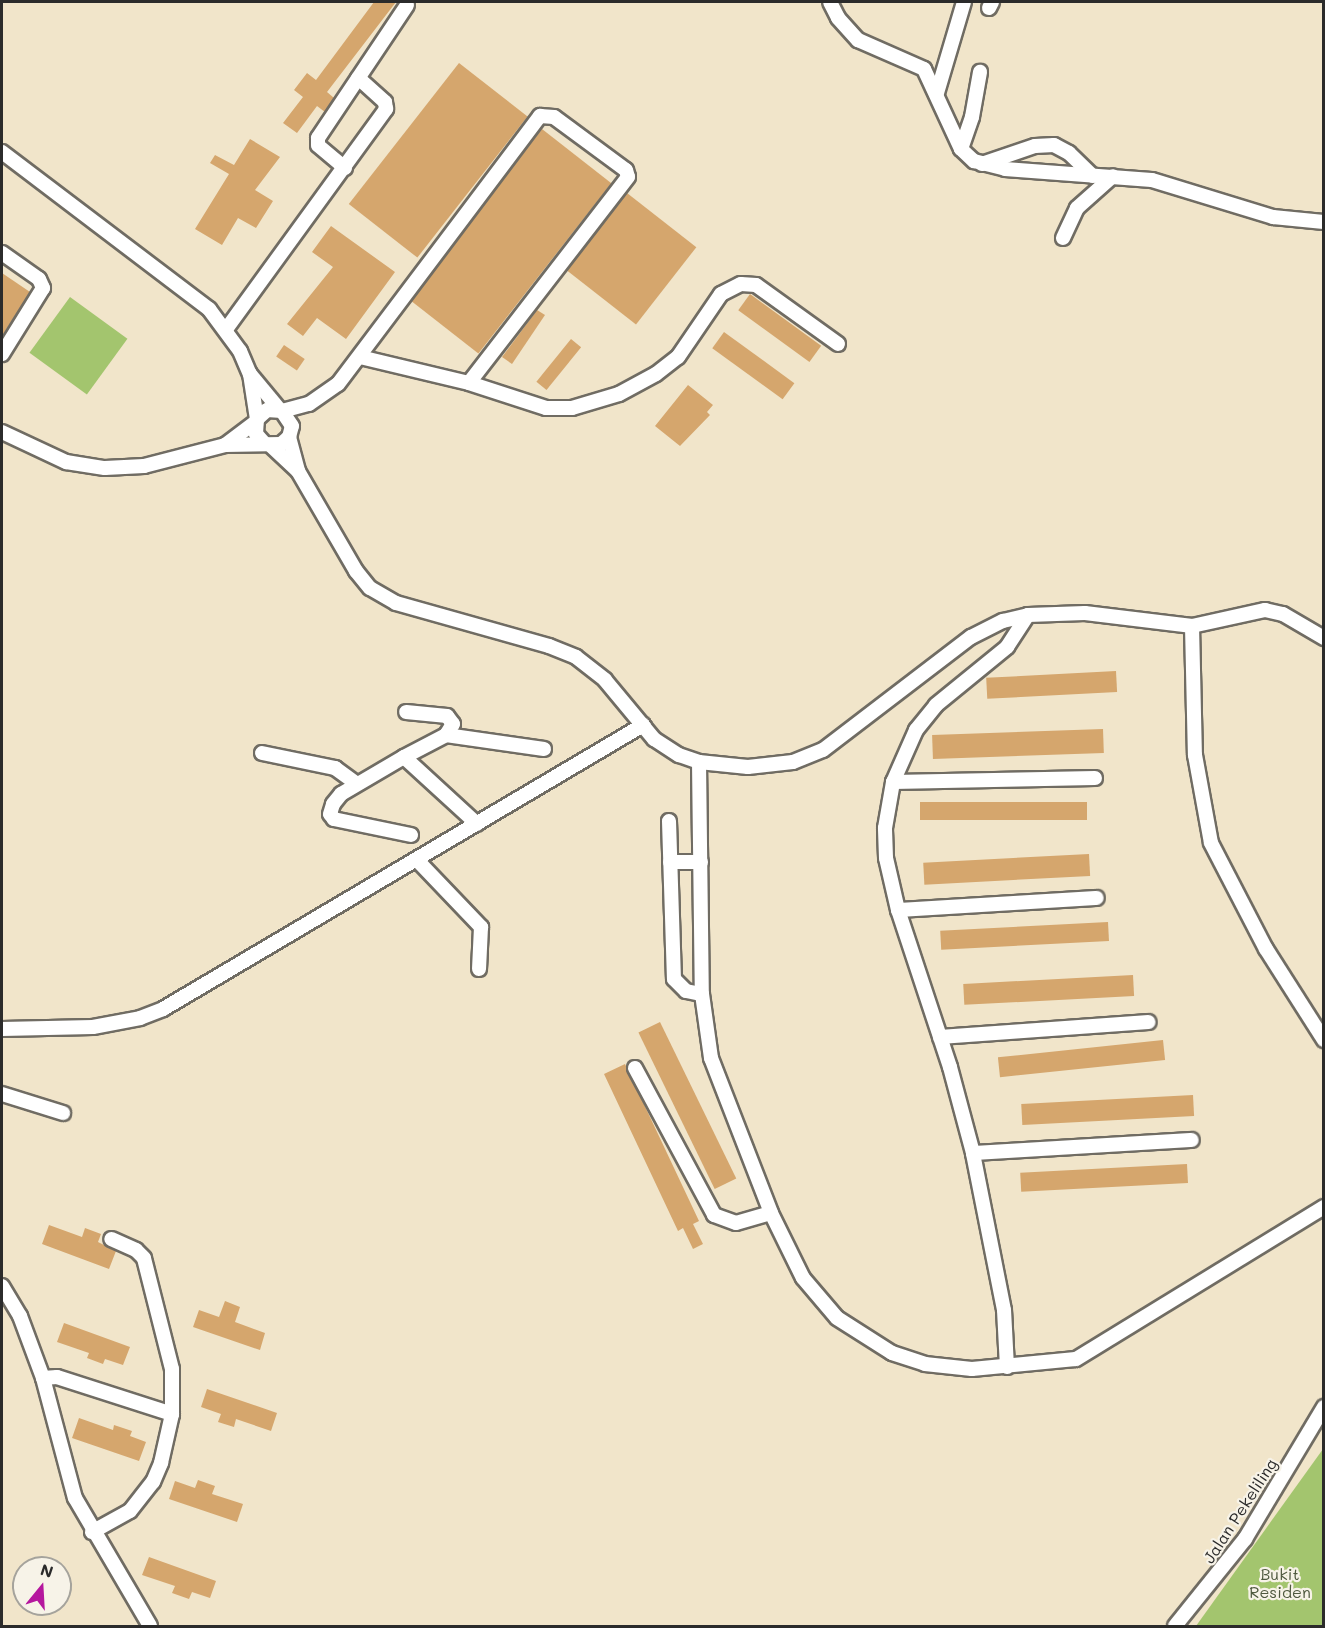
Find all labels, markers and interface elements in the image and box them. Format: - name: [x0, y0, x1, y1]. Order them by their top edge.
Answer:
- street label: Jalan Pekeliling: [1199, 1455, 1281, 1567]
- north arrow: [12, 1556, 72, 1616]
- text: N: [38, 1558, 56, 1582]
- park label: Bukit Residen: [1249, 1564, 1311, 1602]

